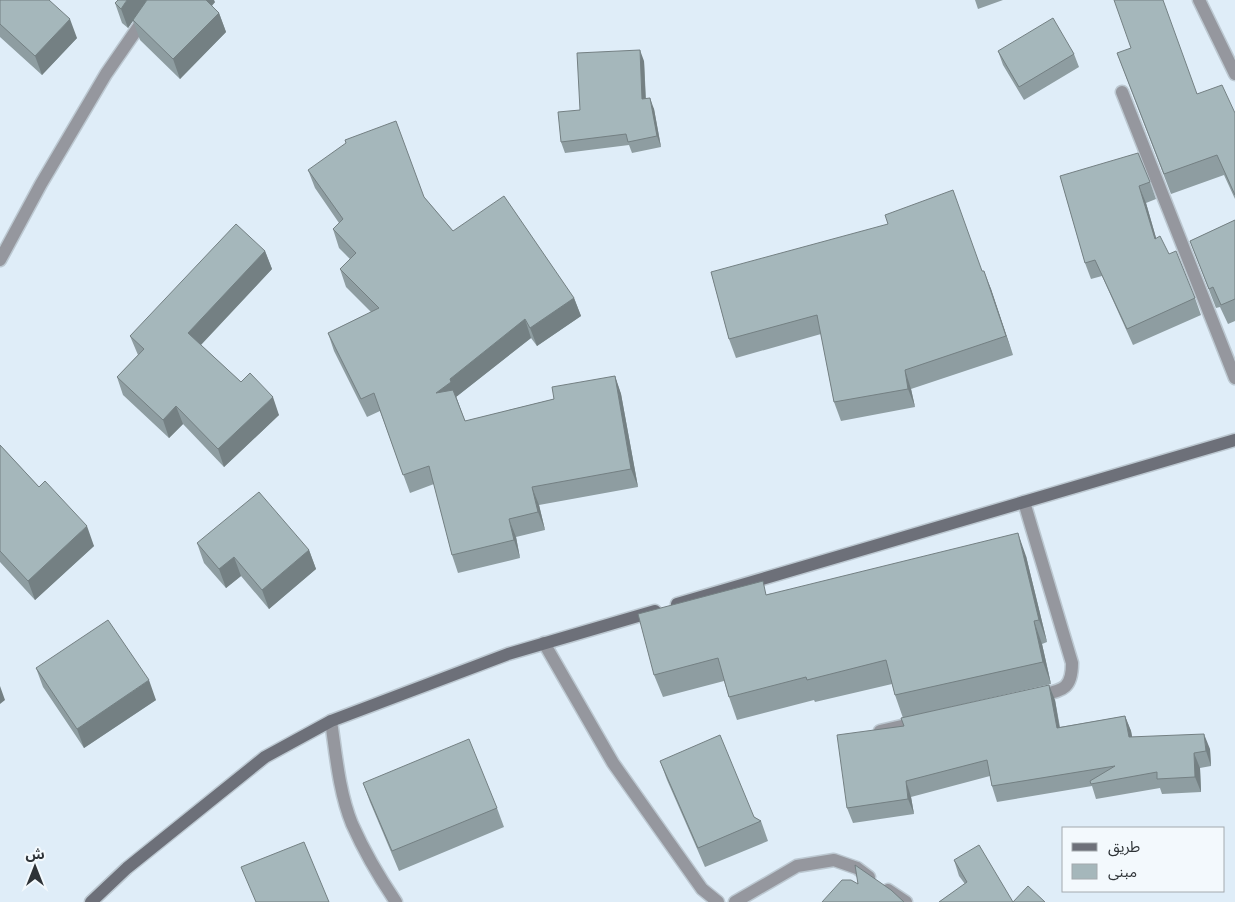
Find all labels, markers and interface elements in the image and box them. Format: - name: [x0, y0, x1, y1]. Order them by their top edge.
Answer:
- legend: [1062, 827, 1225, 892]
- text: طريق: [1108, 837, 1140, 857]
- north arrow: [10, 842, 60, 892]
- text: ش: [25, 845, 45, 862]
- text: مبنى: [1108, 862, 1137, 881]

